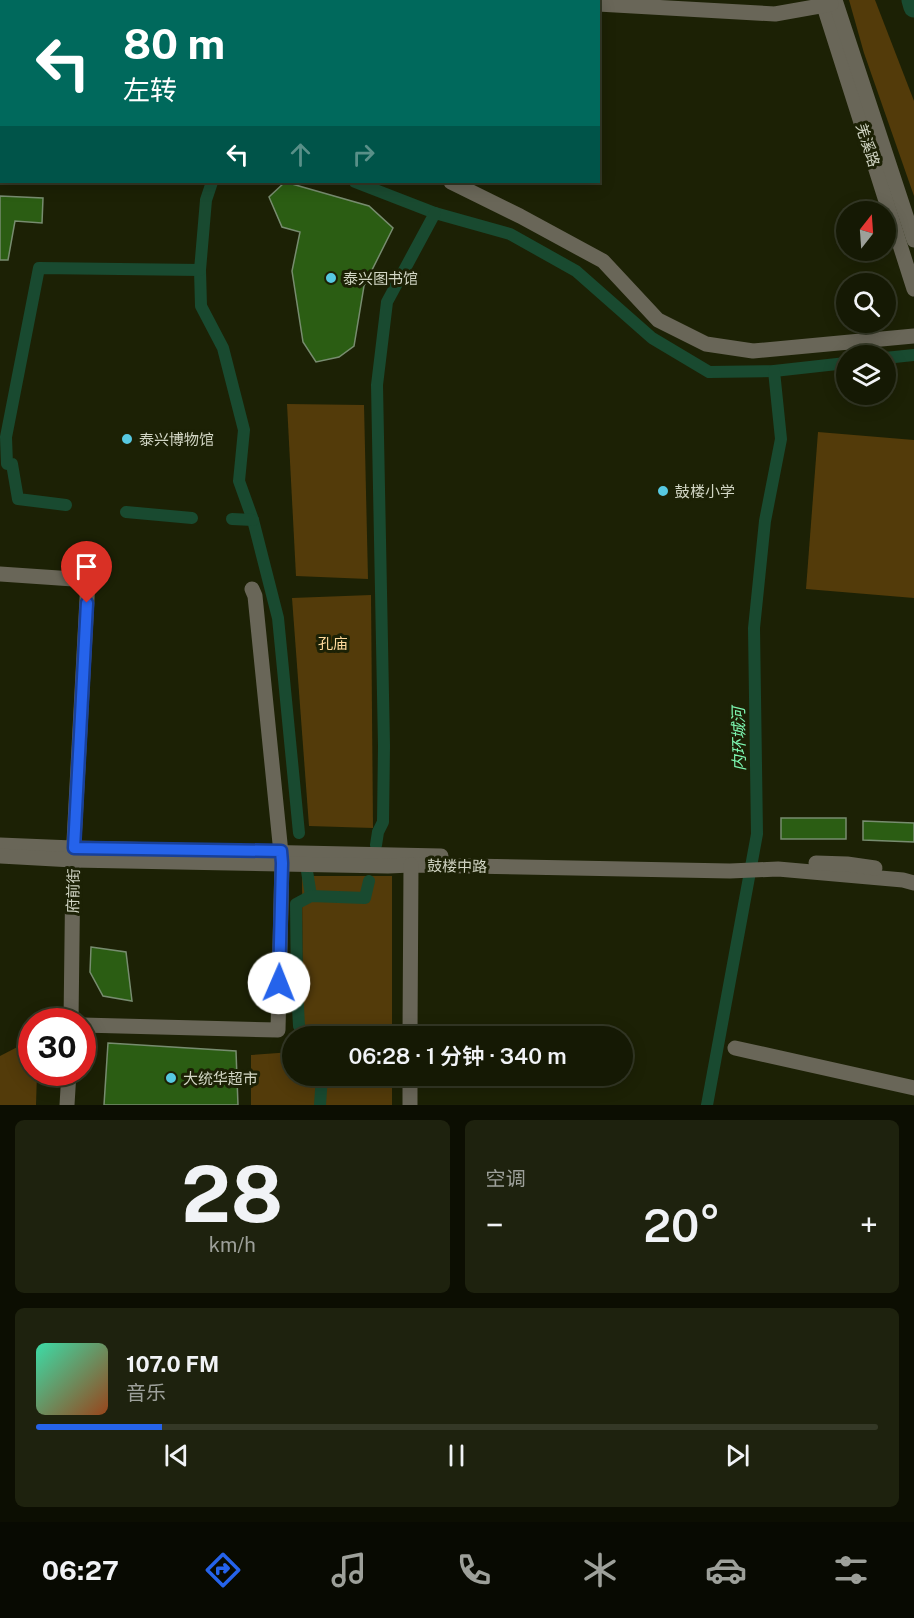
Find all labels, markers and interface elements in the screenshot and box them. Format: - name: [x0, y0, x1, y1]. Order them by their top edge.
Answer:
- text: 80 m: [123, 19, 225, 68]
- icon: left: [24, 24, 102, 102]
- text: 左转: [123, 74, 177, 106]
- street label: 羌溪路: [853, 121, 883, 169]
- icon: left: [221, 138, 254, 171]
- icon: ahead: [284, 138, 317, 171]
- icon: right: [347, 138, 380, 171]
- north arrow: [836, 201, 896, 261]
- map controls: [836, 201, 896, 405]
- place label: 泰兴图书馆: [343, 270, 418, 287]
- marker: 泰兴图书馆: [324, 271, 338, 285]
- button: search: [836, 273, 896, 333]
- button: layers: [836, 345, 896, 405]
- place label: 泰兴博物馆: [139, 431, 214, 448]
- marker: 泰兴博物馆: [120, 432, 134, 446]
- place label: 鼓楼小学: [675, 483, 735, 500]
- marker: 鼓楼小学: [656, 484, 670, 498]
- pin: [61, 541, 112, 603]
- icon: arrive: [70, 550, 103, 583]
- park label: 孔庙: [318, 635, 348, 652]
- water label: 内环城河: [729, 704, 749, 771]
- street label: 鼓楼中路: [427, 857, 487, 875]
- street label: 府前街: [64, 868, 82, 914]
- position arrow: [247, 951, 311, 1015]
- speed limit sign: 30: [18, 1008, 96, 1086]
- text: 06:28 · 1 分钟 · 340 m: [348, 1043, 567, 1069]
- place label: 大统华超市: [183, 1070, 258, 1087]
- marker: 大统华超市: [164, 1071, 178, 1085]
- text: 28: [181, 1148, 283, 1240]
- text: 空调: [486, 1167, 526, 1191]
- text: 20°: [643, 1199, 720, 1252]
- text: −: [486, 1206, 504, 1244]
- text: +: [860, 1206, 878, 1244]
- text: km/h: [209, 1233, 256, 1257]
- text: 107.0 FM: [126, 1351, 219, 1377]
- text: 音乐: [126, 1381, 166, 1405]
- icon: previous: [160, 1439, 193, 1472]
- icon: pause: [440, 1439, 473, 1472]
- icon: next: [721, 1439, 754, 1472]
- icon: directions: [202, 1549, 244, 1591]
- icon: music: [328, 1549, 370, 1591]
- icon: phone: [453, 1549, 495, 1591]
- icon: climate: [579, 1549, 621, 1591]
- icon: car: [705, 1549, 747, 1591]
- icon: filters: [830, 1549, 872, 1591]
- text: 06:27: [42, 1554, 119, 1586]

